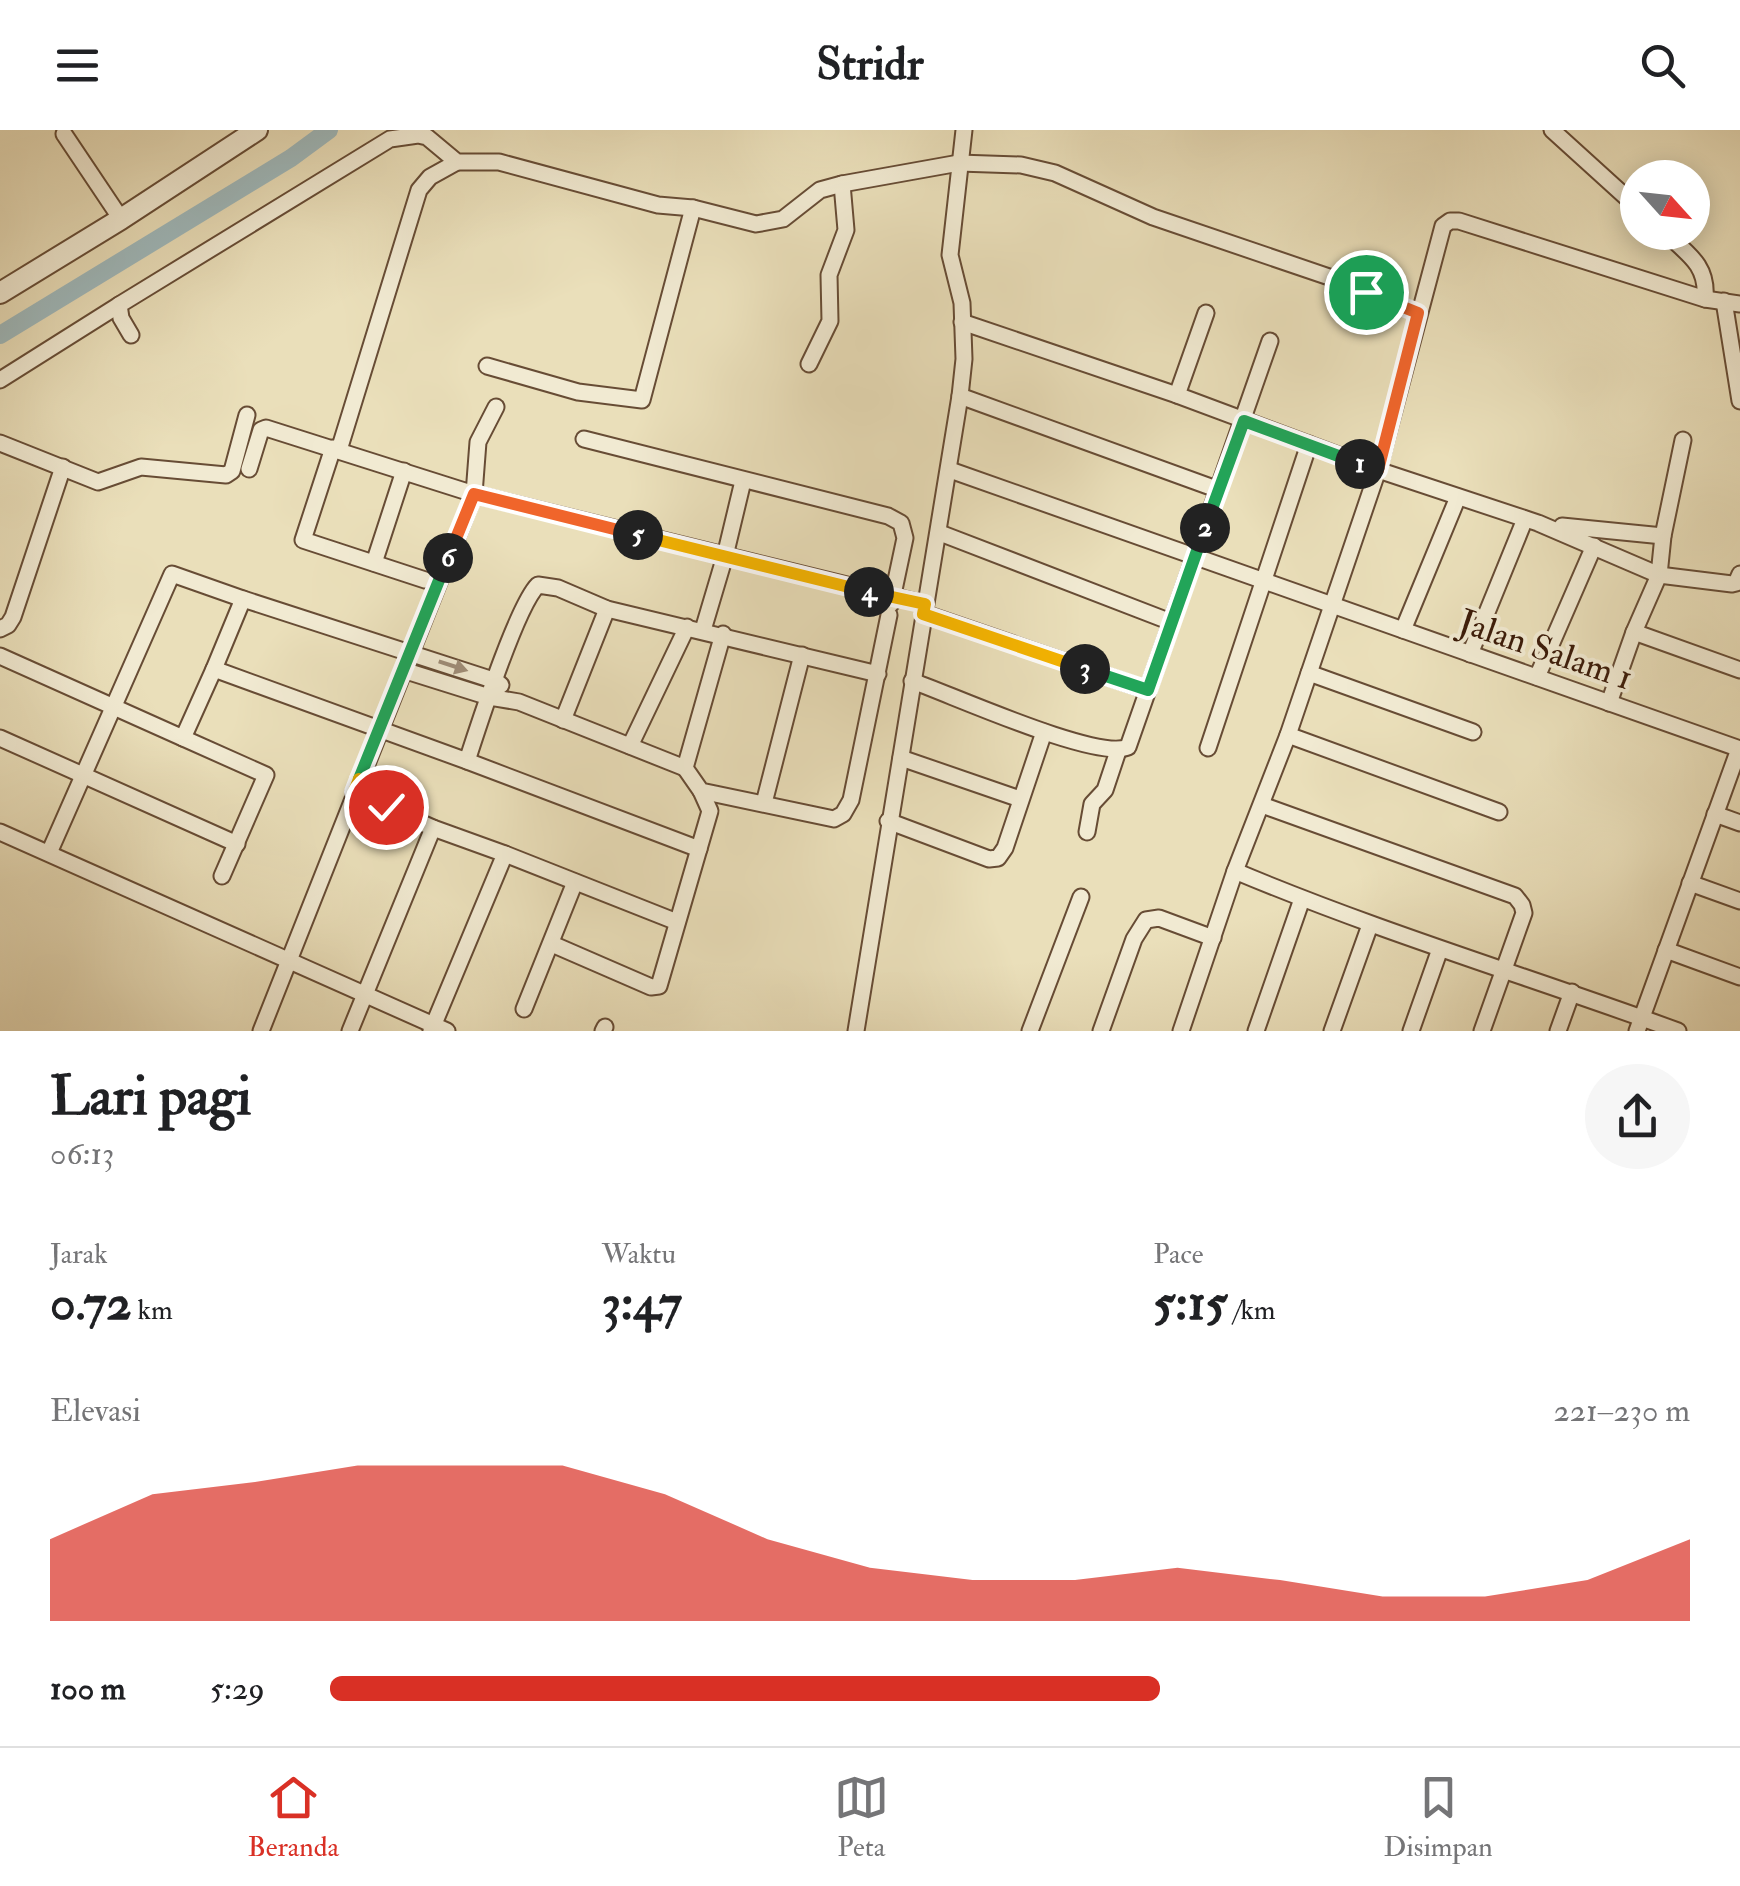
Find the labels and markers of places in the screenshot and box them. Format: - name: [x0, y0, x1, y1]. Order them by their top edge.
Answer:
- pin: [1324, 250, 1409, 335]
- pin: 1: [1335, 439, 1385, 489]
- pin: 2: [1180, 503, 1230, 553]
- pin: 5: [613, 510, 663, 560]
- pin: 6: [423, 533, 473, 583]
- pin: 4: [844, 567, 894, 617]
- pin: 3: [1060, 644, 1110, 694]
- pin: [344, 765, 429, 850]

